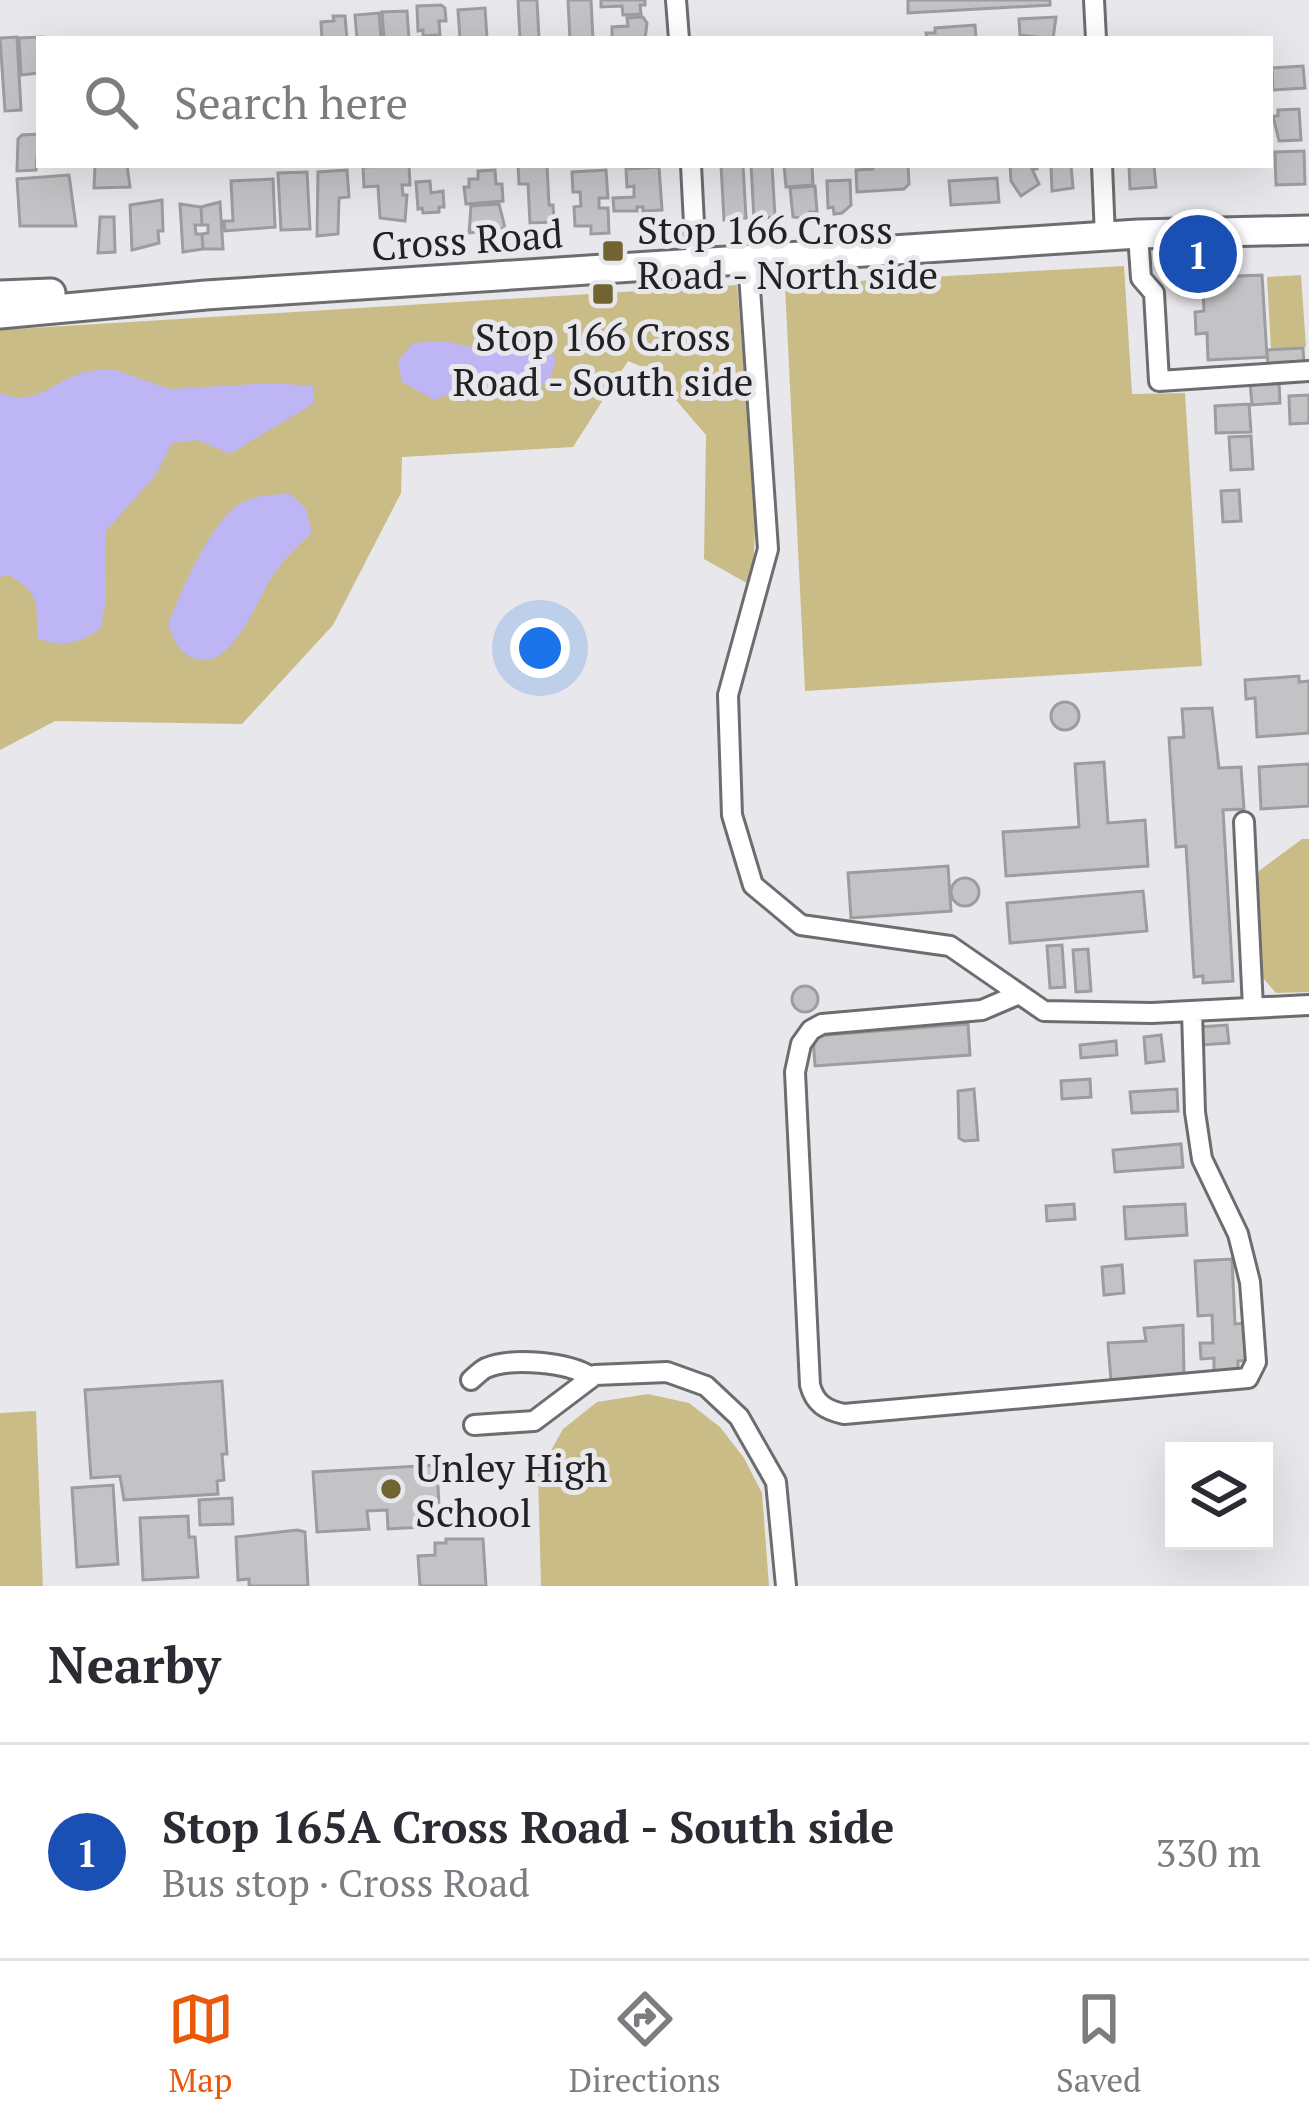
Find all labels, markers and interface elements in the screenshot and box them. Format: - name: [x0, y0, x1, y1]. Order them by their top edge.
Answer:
- search box: [36, 36, 1273, 168]
- icon: search: [78, 69, 144, 135]
- text: Search here: [174, 72, 408, 132]
- place label: Stop 166 Cross Road - North side: [637, 203, 938, 300]
- street label: Cross Road: [369, 206, 565, 272]
- pin: 1: [1159, 209, 1237, 299]
- marker: Stop 166 Cross Road - North side: [600, 238, 626, 264]
- marker: Stop 166 Cross Road - South side: [590, 281, 616, 307]
- place label: Stop 166 Cross Road - South side: [452, 310, 754, 407]
- your location: [510, 618, 570, 678]
- place label: Unley High School: [415, 1441, 608, 1538]
- map controls: [1165, 1442, 1273, 1550]
- button: layers: [1165, 1442, 1273, 1550]
- marker: Unley High School: [378, 1476, 404, 1502]
- text: Nearby: [48, 1630, 221, 1698]
- text: Stop 165A Cross Road - South side: [162, 1796, 894, 1856]
- text: 1: [76, 1826, 98, 1878]
- text: 330 m: [1156, 1826, 1261, 1878]
- text: Bus stop · Cross Road: [162, 1856, 530, 1908]
- tab: Map: [168, 1986, 234, 2101]
- tab: Directions: [569, 1986, 721, 2101]
- tab: Saved: [1056, 1986, 1141, 2101]

